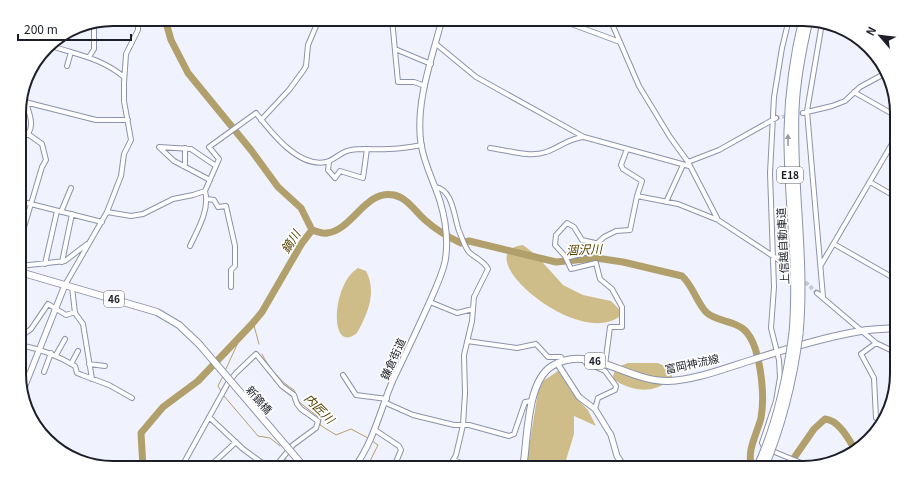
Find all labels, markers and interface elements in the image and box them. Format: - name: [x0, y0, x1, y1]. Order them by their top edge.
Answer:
- scale bar: [18, 16, 131, 42]
- north arrow: [860, 16, 900, 56]
- text: 200 m: [24, 20, 58, 37]
- text: N: [861, 23, 879, 38]
- one-way arrow: [785, 133, 791, 146]
- road number: E18: [777, 167, 803, 183]
- street label: 上信越自動車道: [772, 207, 792, 285]
- water label: 鏑川: [276, 225, 304, 256]
- water label: 涸沢川: [566, 239, 604, 258]
- road number: 46: [104, 291, 124, 307]
- street label: 鎌倉街道: [376, 335, 408, 382]
- street label: 富岡神流線: [663, 349, 720, 377]
- road number: 46: [585, 353, 605, 369]
- street label: 新鏑橋: [243, 382, 277, 417]
- water label: 内匠川: [301, 389, 340, 428]

